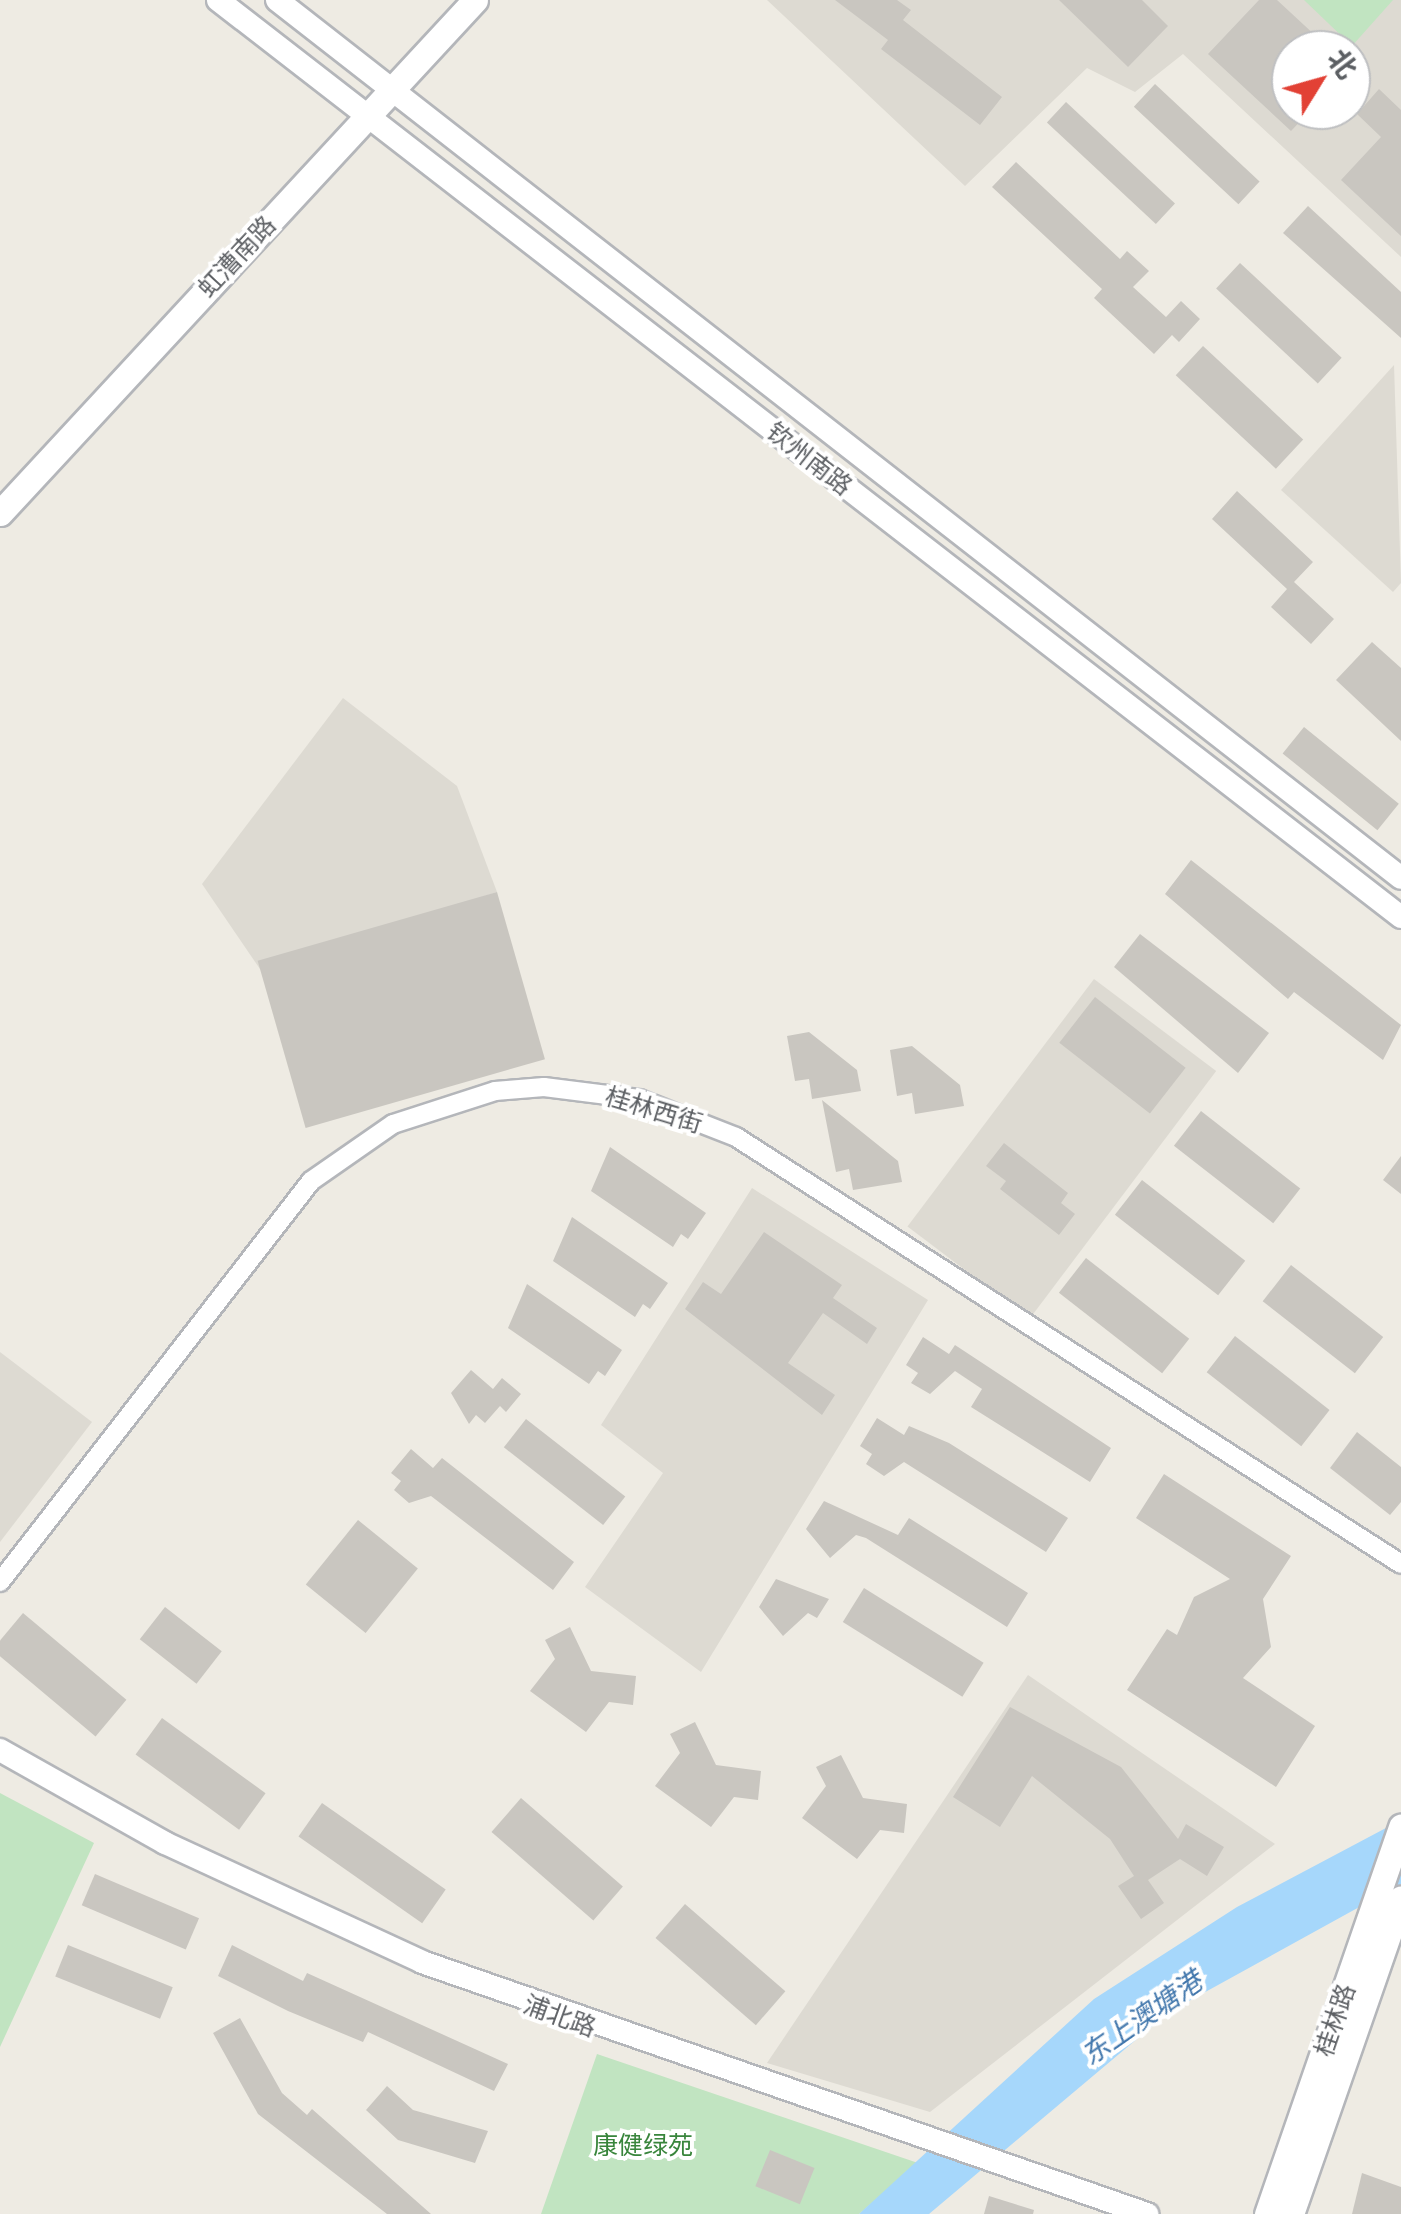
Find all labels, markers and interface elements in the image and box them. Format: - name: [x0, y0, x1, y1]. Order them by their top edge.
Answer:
- north arrow: [1271, 30, 1371, 130]
- text: 北: [1321, 42, 1365, 85]
- street label: 虹漕南路: [191, 209, 281, 303]
- street label: 钦州南路: [761, 415, 859, 501]
- street label: 桂林西街: [602, 1080, 706, 1138]
- water label: 东上澳塘港: [1074, 1963, 1208, 2071]
- street label: 桂林路: [1308, 1980, 1360, 2060]
- street label: 浦北路: [520, 1988, 600, 2042]
- park label: 康健绿苑: [593, 2129, 693, 2159]

